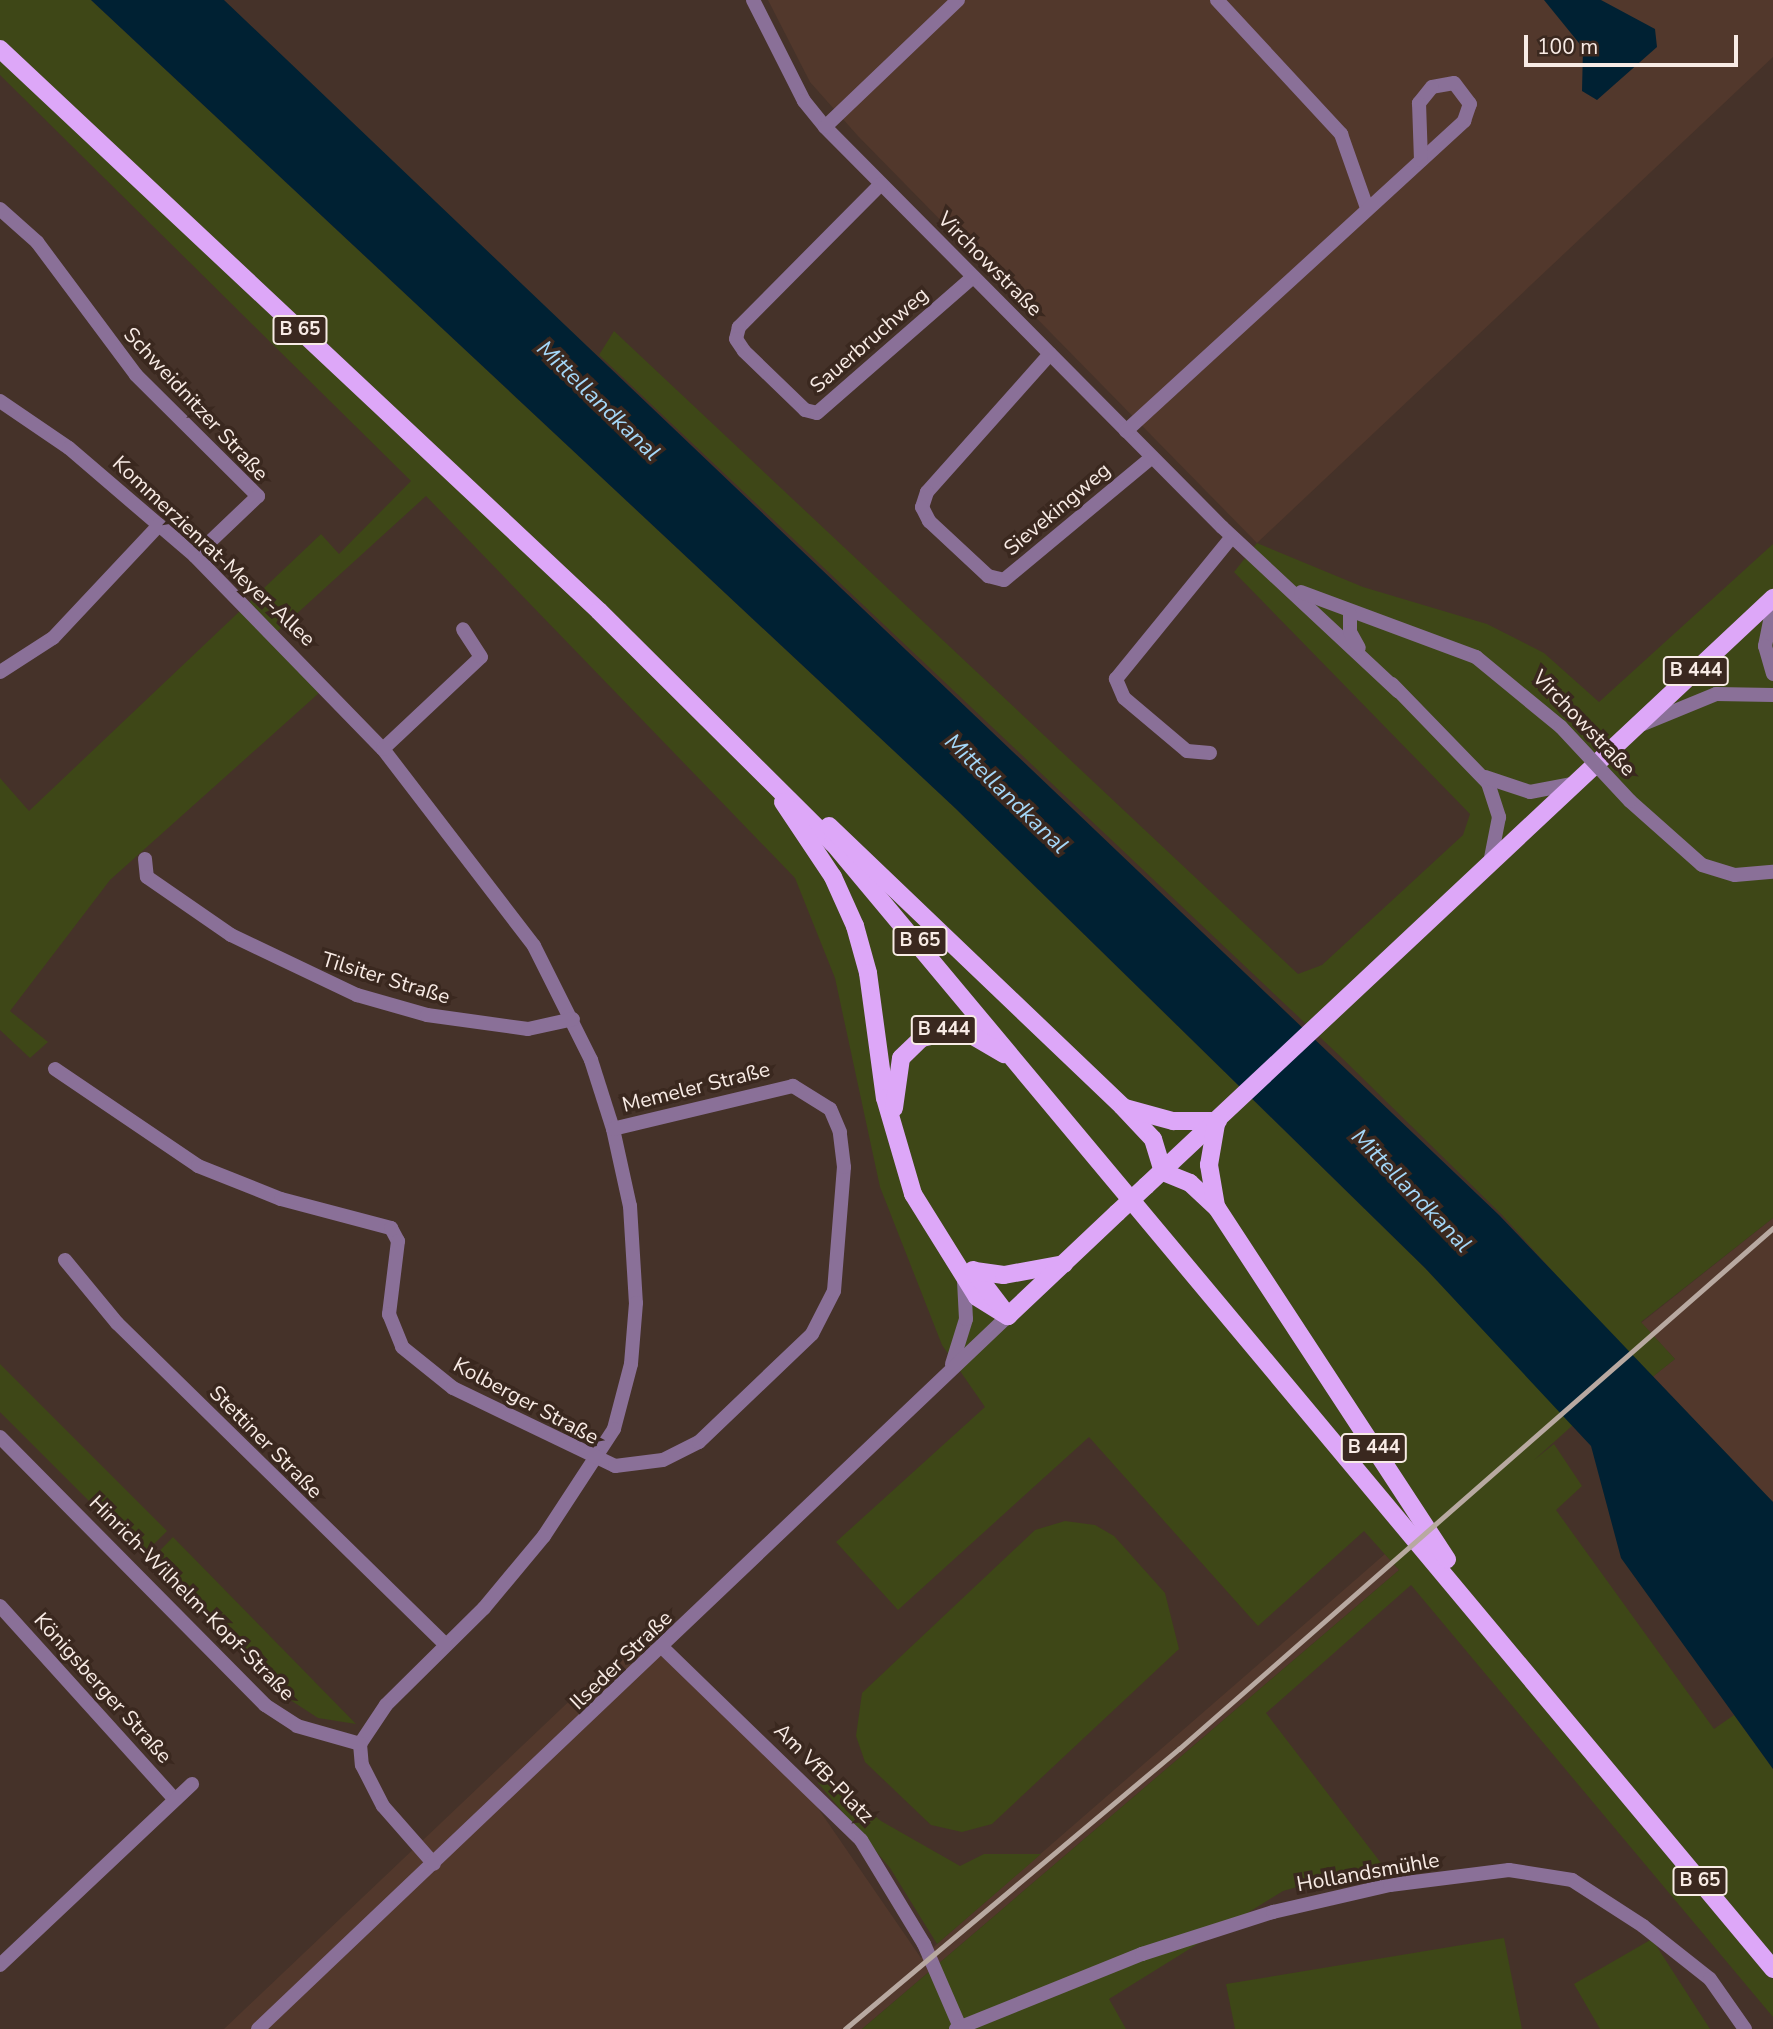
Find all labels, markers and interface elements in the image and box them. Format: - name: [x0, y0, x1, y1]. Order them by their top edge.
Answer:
- scale bar: [1528, 21, 1742, 65]
- text: 100 m: [1537, 33, 1598, 61]
- street label: Virchowstraße: [933, 207, 1047, 321]
- street label: Sauerbruchweg: [805, 282, 933, 398]
- road number: B 65: [272, 314, 328, 346]
- street label: Schweidnitzer Straße: [118, 322, 274, 486]
- water label: Mittellandkanal: [531, 335, 665, 467]
- street label: Kommerzienrat-Meyer-Allee: [107, 450, 321, 652]
- street label: Sievekingweg: [999, 457, 1115, 561]
- road number: B 444: [1663, 656, 1729, 686]
- street label: Virchowstraße: [1527, 665, 1641, 781]
- water label: Mittellandkanal: [939, 728, 1073, 860]
- road number: B 65: [892, 925, 948, 956]
- street label: Tilsiter Straße: [319, 947, 453, 1009]
- road number: B 444: [911, 1014, 977, 1046]
- street label: Memeler Straße: [620, 1056, 772, 1118]
- water label: Mittellandkanal: [1345, 1124, 1477, 1258]
- street label: Kolberger Straße: [449, 1352, 603, 1450]
- street label: Stettiner Straße: [204, 1380, 328, 1504]
- road number: B 444: [1341, 1432, 1407, 1464]
- street label: Hinrich-Wilhelm-Kopf-Straße: [84, 1490, 300, 1706]
- street label: Ilseder Straße: [565, 1605, 677, 1715]
- street label: Königsberger Straße: [29, 1608, 177, 1768]
- street label: Am VfB-Platz: [769, 1718, 879, 1828]
- street label: Hollandsmühle: [1295, 1847, 1441, 1897]
- road number: B 65: [1672, 1866, 1728, 1896]

